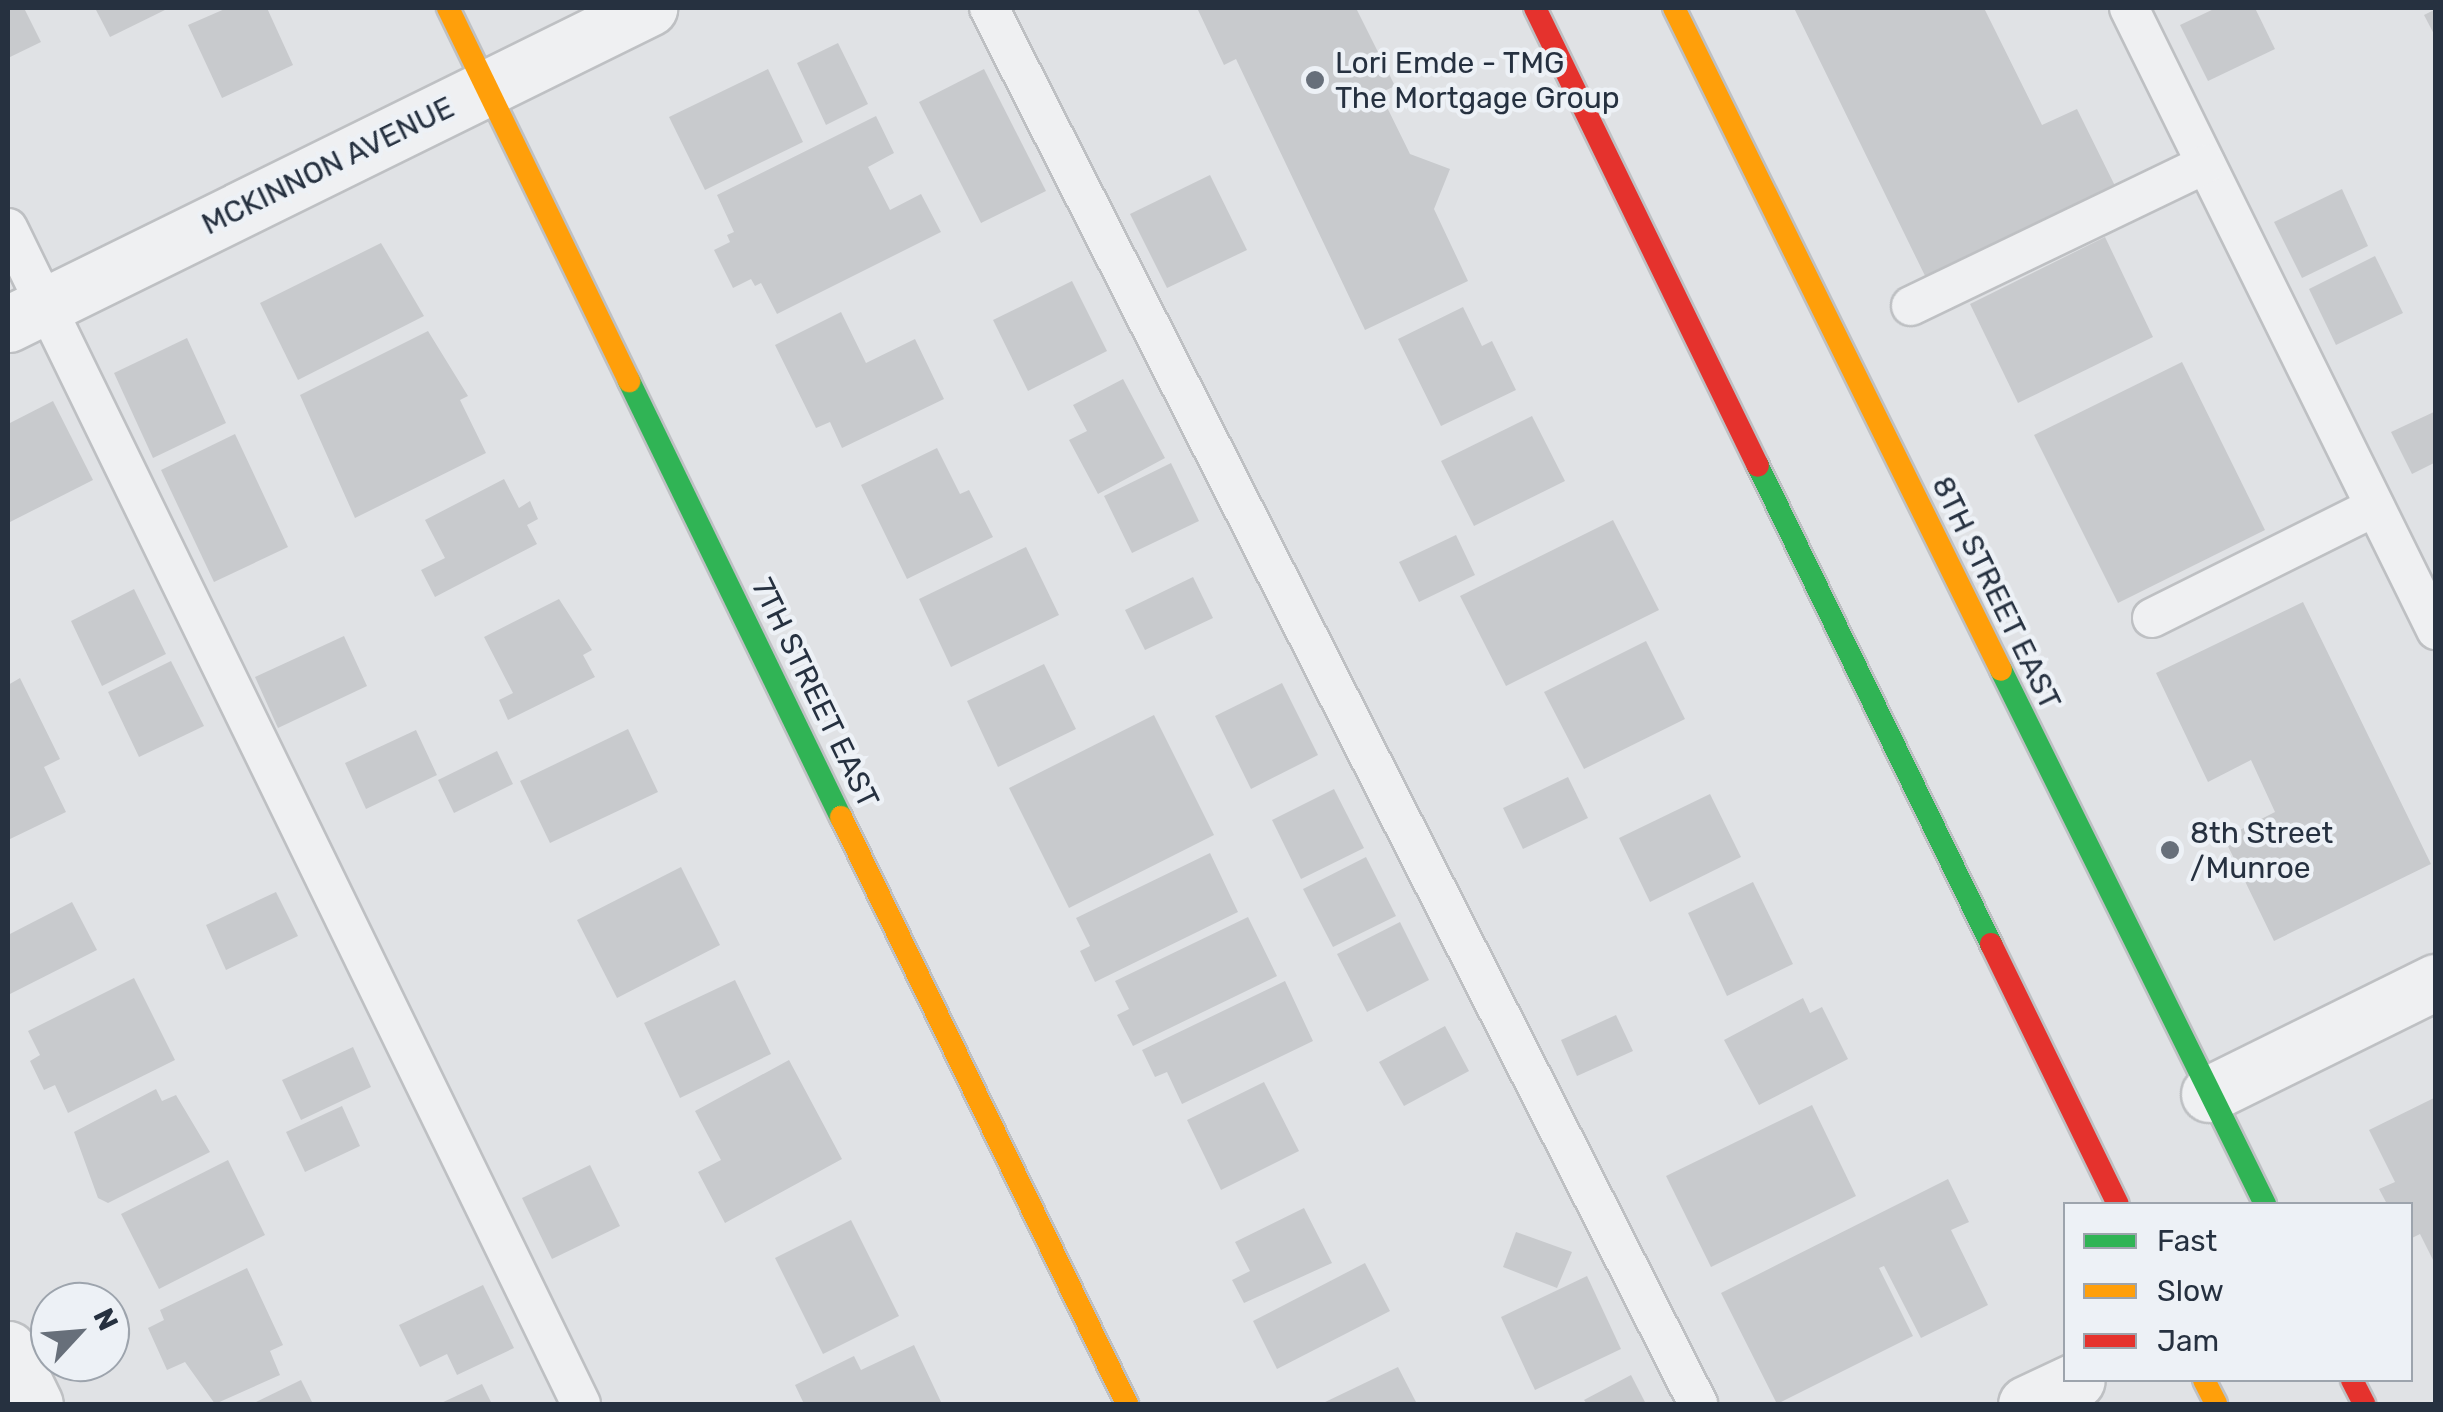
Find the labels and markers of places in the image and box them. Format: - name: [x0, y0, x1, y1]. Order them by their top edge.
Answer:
- place label: Lori Emde - TMG The Mortgage Group: [1335, 45, 1620, 116]
- marker: Lori Emde - TMG The Mortgage Group: [1304, 69, 1326, 91]
- place label: 8th Street /Munroe: [2190, 815, 2333, 886]
- marker: 8th Street /Munroe: [2159, 839, 2181, 861]

